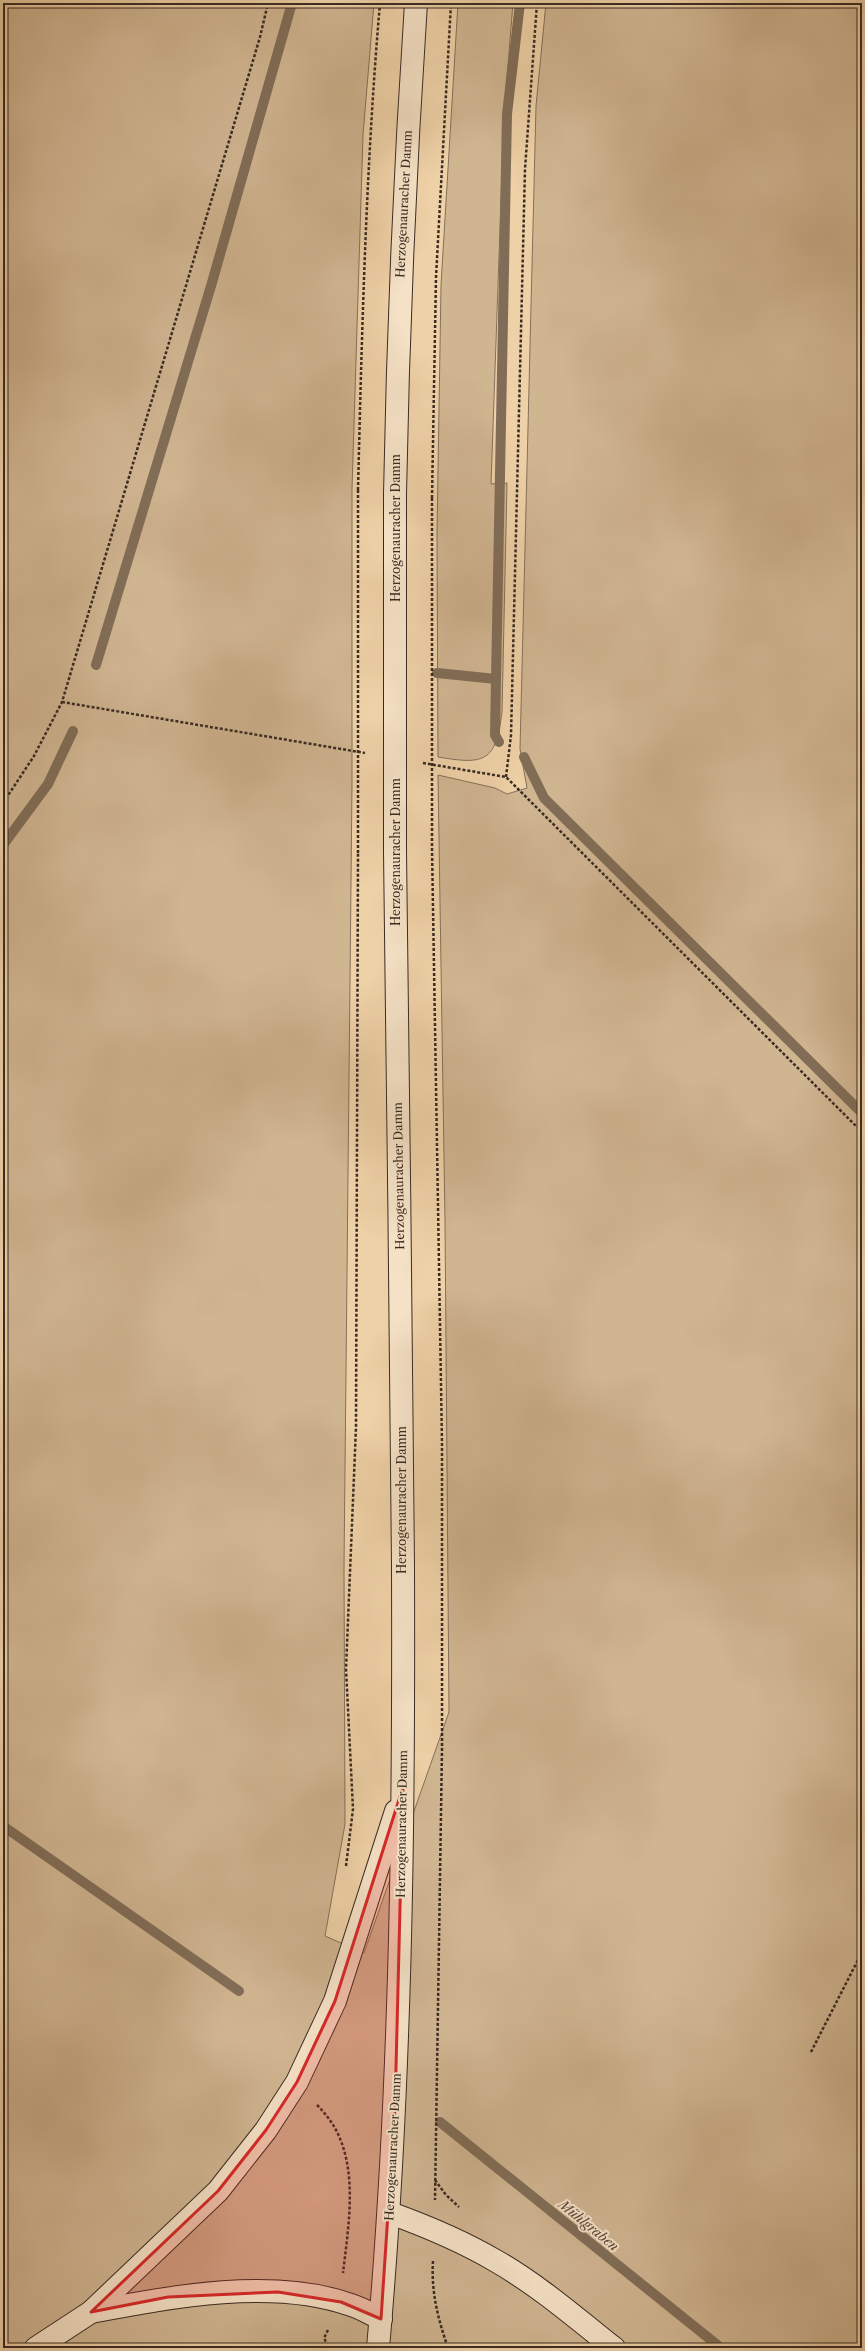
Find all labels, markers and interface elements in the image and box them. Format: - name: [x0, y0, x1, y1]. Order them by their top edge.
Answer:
- street label: Herzogenauracher Damm: [392, 130, 415, 278]
- street label: Herzogenauracher Damm: [388, 454, 403, 602]
- street label: Herzogenauracher Damm: [388, 778, 403, 926]
- street label: Herzogenauracher Damm: [390, 1102, 407, 1250]
- street label: Herzogenauracher Damm: [394, 1426, 409, 1574]
- street label: Herzogenauracher Damm: [393, 1750, 410, 1898]
- street label: Herzogenauracher Damm: [381, 2073, 404, 2221]
- water label: Mühlgraben: [554, 2195, 622, 2254]

